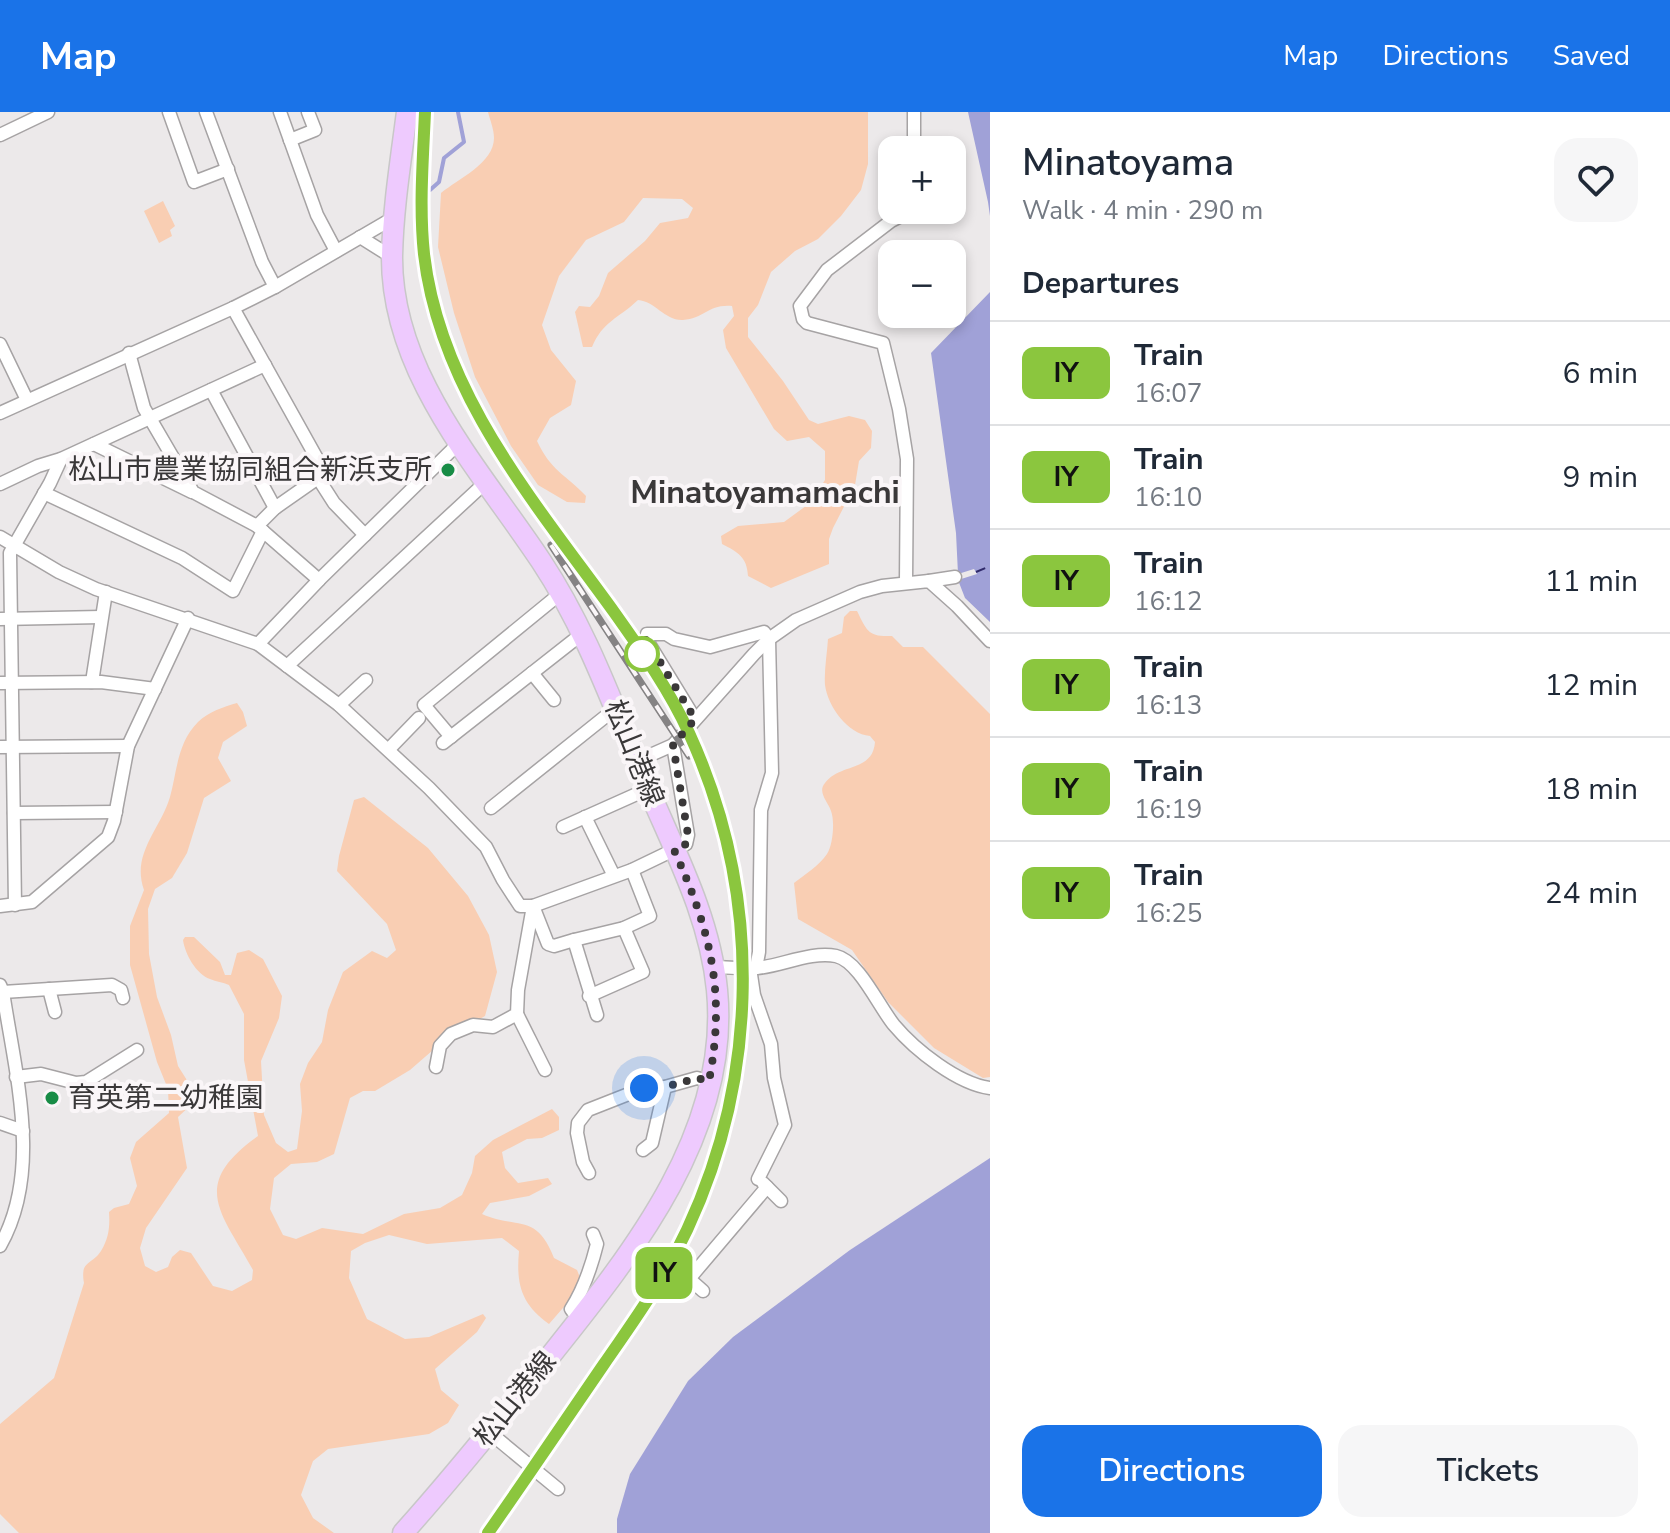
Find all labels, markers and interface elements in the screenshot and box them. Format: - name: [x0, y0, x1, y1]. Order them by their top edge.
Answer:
- text: Map: [40, 31, 117, 82]
- text: Map: [1283, 37, 1338, 75]
- text: Directions: [1382, 37, 1509, 75]
- text: Saved: [1553, 37, 1630, 75]
- map controls: [878, 136, 966, 328]
- button: +: [878, 136, 966, 224]
- text: Minatoyama: [1022, 137, 1234, 188]
- button: heart: [1554, 138, 1638, 222]
- text: Walk · 4 min · 290 m: [1022, 193, 1263, 228]
- button: −: [878, 240, 966, 328]
- text: Departures: [1022, 263, 1179, 304]
- text: Train: [1134, 335, 1204, 376]
- text: 6 min: [1563, 353, 1638, 394]
- text: IY: [1053, 354, 1079, 392]
- text: 16:07: [1134, 376, 1202, 411]
- text: Train: [1134, 439, 1204, 480]
- place label: 松山市農業協同組合新浜支所: [68, 451, 432, 489]
- text: 9 min: [1563, 457, 1638, 498]
- text: IY: [1053, 458, 1079, 496]
- marker: 松山市農業協同組合新浜支所: [439, 461, 457, 479]
- district label: Minatoyamamachi: [630, 471, 900, 514]
- text: 16:10: [1134, 480, 1202, 515]
- text: Train: [1134, 543, 1204, 584]
- text: 11 min: [1545, 561, 1638, 602]
- text: IY: [1053, 562, 1079, 600]
- text: 16:12: [1134, 584, 1202, 619]
- unlabelled marker: [625, 637, 659, 671]
- text: Train: [1134, 647, 1204, 688]
- text: 12 min: [1545, 665, 1638, 706]
- text: IY: [1053, 666, 1079, 704]
- text: 16:13: [1134, 688, 1202, 723]
- street label: 松山港線: [595, 694, 673, 812]
- text: Train: [1134, 751, 1204, 792]
- text: 18 min: [1545, 769, 1638, 810]
- text: IY: [1053, 770, 1079, 808]
- text: 16:19: [1134, 792, 1202, 827]
- text: Train: [1134, 855, 1204, 896]
- text: 24 min: [1545, 873, 1638, 914]
- text: IY: [1053, 874, 1079, 912]
- text: 16:25: [1134, 896, 1202, 931]
- your location: [624, 1068, 664, 1108]
- place label: 育英第二幼稚園: [68, 1079, 264, 1117]
- marker: 育英第二幼稚園: [43, 1089, 61, 1107]
- line badge: IY: [628, 1247, 700, 1299]
- text: IY: [651, 1254, 677, 1292]
- street label: 松山港線: [465, 1344, 565, 1454]
- button: Directions: [1022, 1425, 1322, 1517]
- button: Tickets: [1338, 1425, 1638, 1517]

